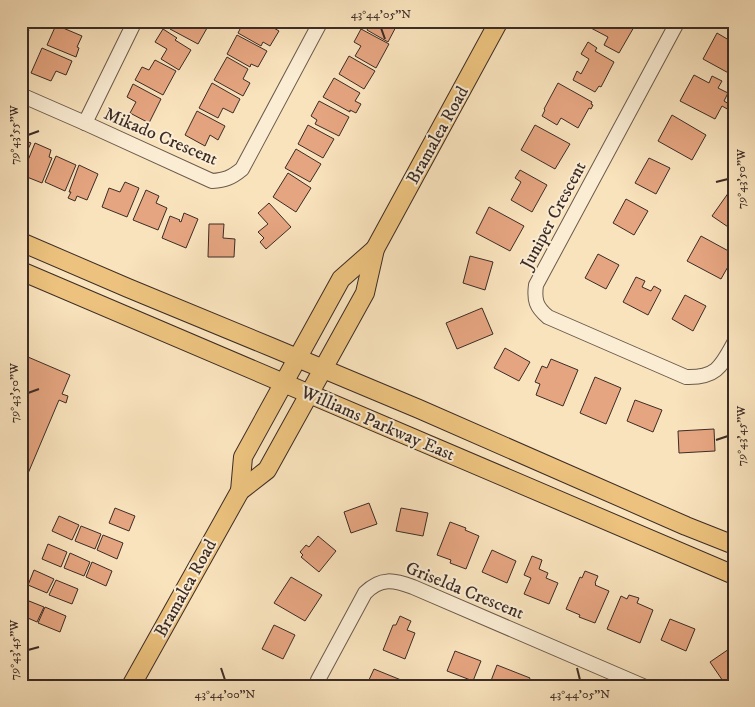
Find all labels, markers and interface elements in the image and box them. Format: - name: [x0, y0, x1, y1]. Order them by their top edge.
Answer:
- text: 43°44'05"N: [351, 7, 411, 22]
- street label: Bramalea Road: [402, 83, 474, 188]
- street label: Mikado Crescent: [100, 103, 221, 171]
- text: 79°43'55"W: [7, 104, 22, 165]
- text: 79°43'50"W: [734, 148, 749, 209]
- street label: Juniper Crescent: [515, 158, 592, 275]
- text: 79°43'50"W: [7, 362, 22, 423]
- street label: Williams Parkway East: [297, 381, 458, 466]
- text: 79°43'45"W: [734, 405, 749, 466]
- street label: Bramalea Road: [150, 536, 222, 641]
- street label: Griselda Crescent: [402, 557, 527, 625]
- text: 79°43'45"W: [7, 619, 22, 680]
- text: 43°44'00"N: [195, 687, 256, 702]
- text: 43°44'05"N: [550, 687, 610, 702]

